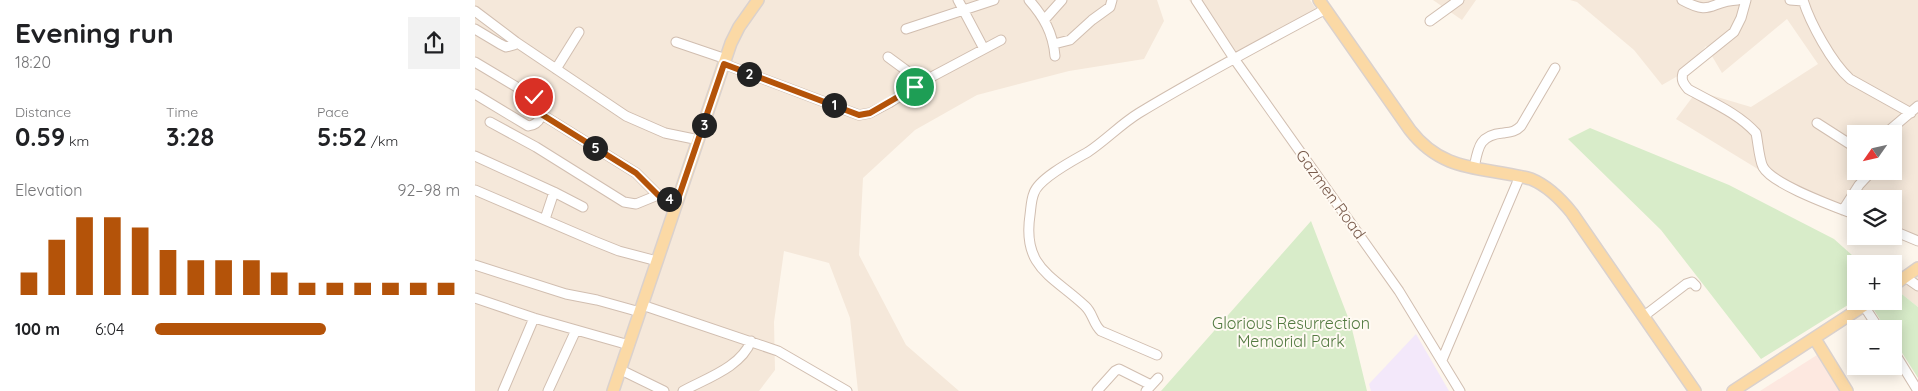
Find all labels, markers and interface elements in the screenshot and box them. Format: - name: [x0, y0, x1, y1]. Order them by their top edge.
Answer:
- text: Evening run: [15, 15, 174, 50]
- button: share: [408, 17, 460, 69]
- text: 18:20: [15, 52, 51, 72]
- pin: 2: [737, 62, 761, 86]
- text: 2: [746, 65, 753, 83]
- pin: [894, 66, 936, 108]
- icon: arrive: [901, 73, 929, 101]
- pin: [513, 76, 555, 118]
- icon: check: [520, 83, 548, 111]
- pin: 1: [821, 92, 847, 118]
- text: 1: [832, 96, 837, 114]
- text: Distance: [15, 103, 71, 121]
- text: Time: [166, 103, 198, 121]
- text: Pace: [317, 103, 349, 121]
- pin: 3: [691, 112, 717, 138]
- text: 3: [701, 116, 708, 134]
- text: 0.59: [15, 121, 65, 152]
- text: 3:28: [166, 121, 214, 152]
- text: 5:52: [317, 121, 367, 152]
- north arrow: [1847, 125, 1903, 180]
- map controls: [1847, 125, 1902, 375]
- text: km: [65, 132, 89, 150]
- text: /km: [367, 132, 398, 150]
- pin: 5: [583, 136, 607, 160]
- text: 5: [591, 139, 600, 157]
- street label: Gazmen Road: [1292, 145, 1370, 243]
- text: Elevation: [15, 180, 82, 200]
- text: 92–98 m: [398, 180, 460, 200]
- pin: 4: [657, 186, 681, 212]
- text: 4: [665, 190, 674, 208]
- button: layers: [1847, 190, 1902, 245]
- button: +: [1847, 255, 1902, 310]
- park label: Glorious Resurrection Memorial Park: [1212, 313, 1370, 351]
- text: 100 m: [15, 319, 60, 339]
- text: 6:04: [95, 319, 125, 339]
- button: −: [1847, 320, 1902, 375]

